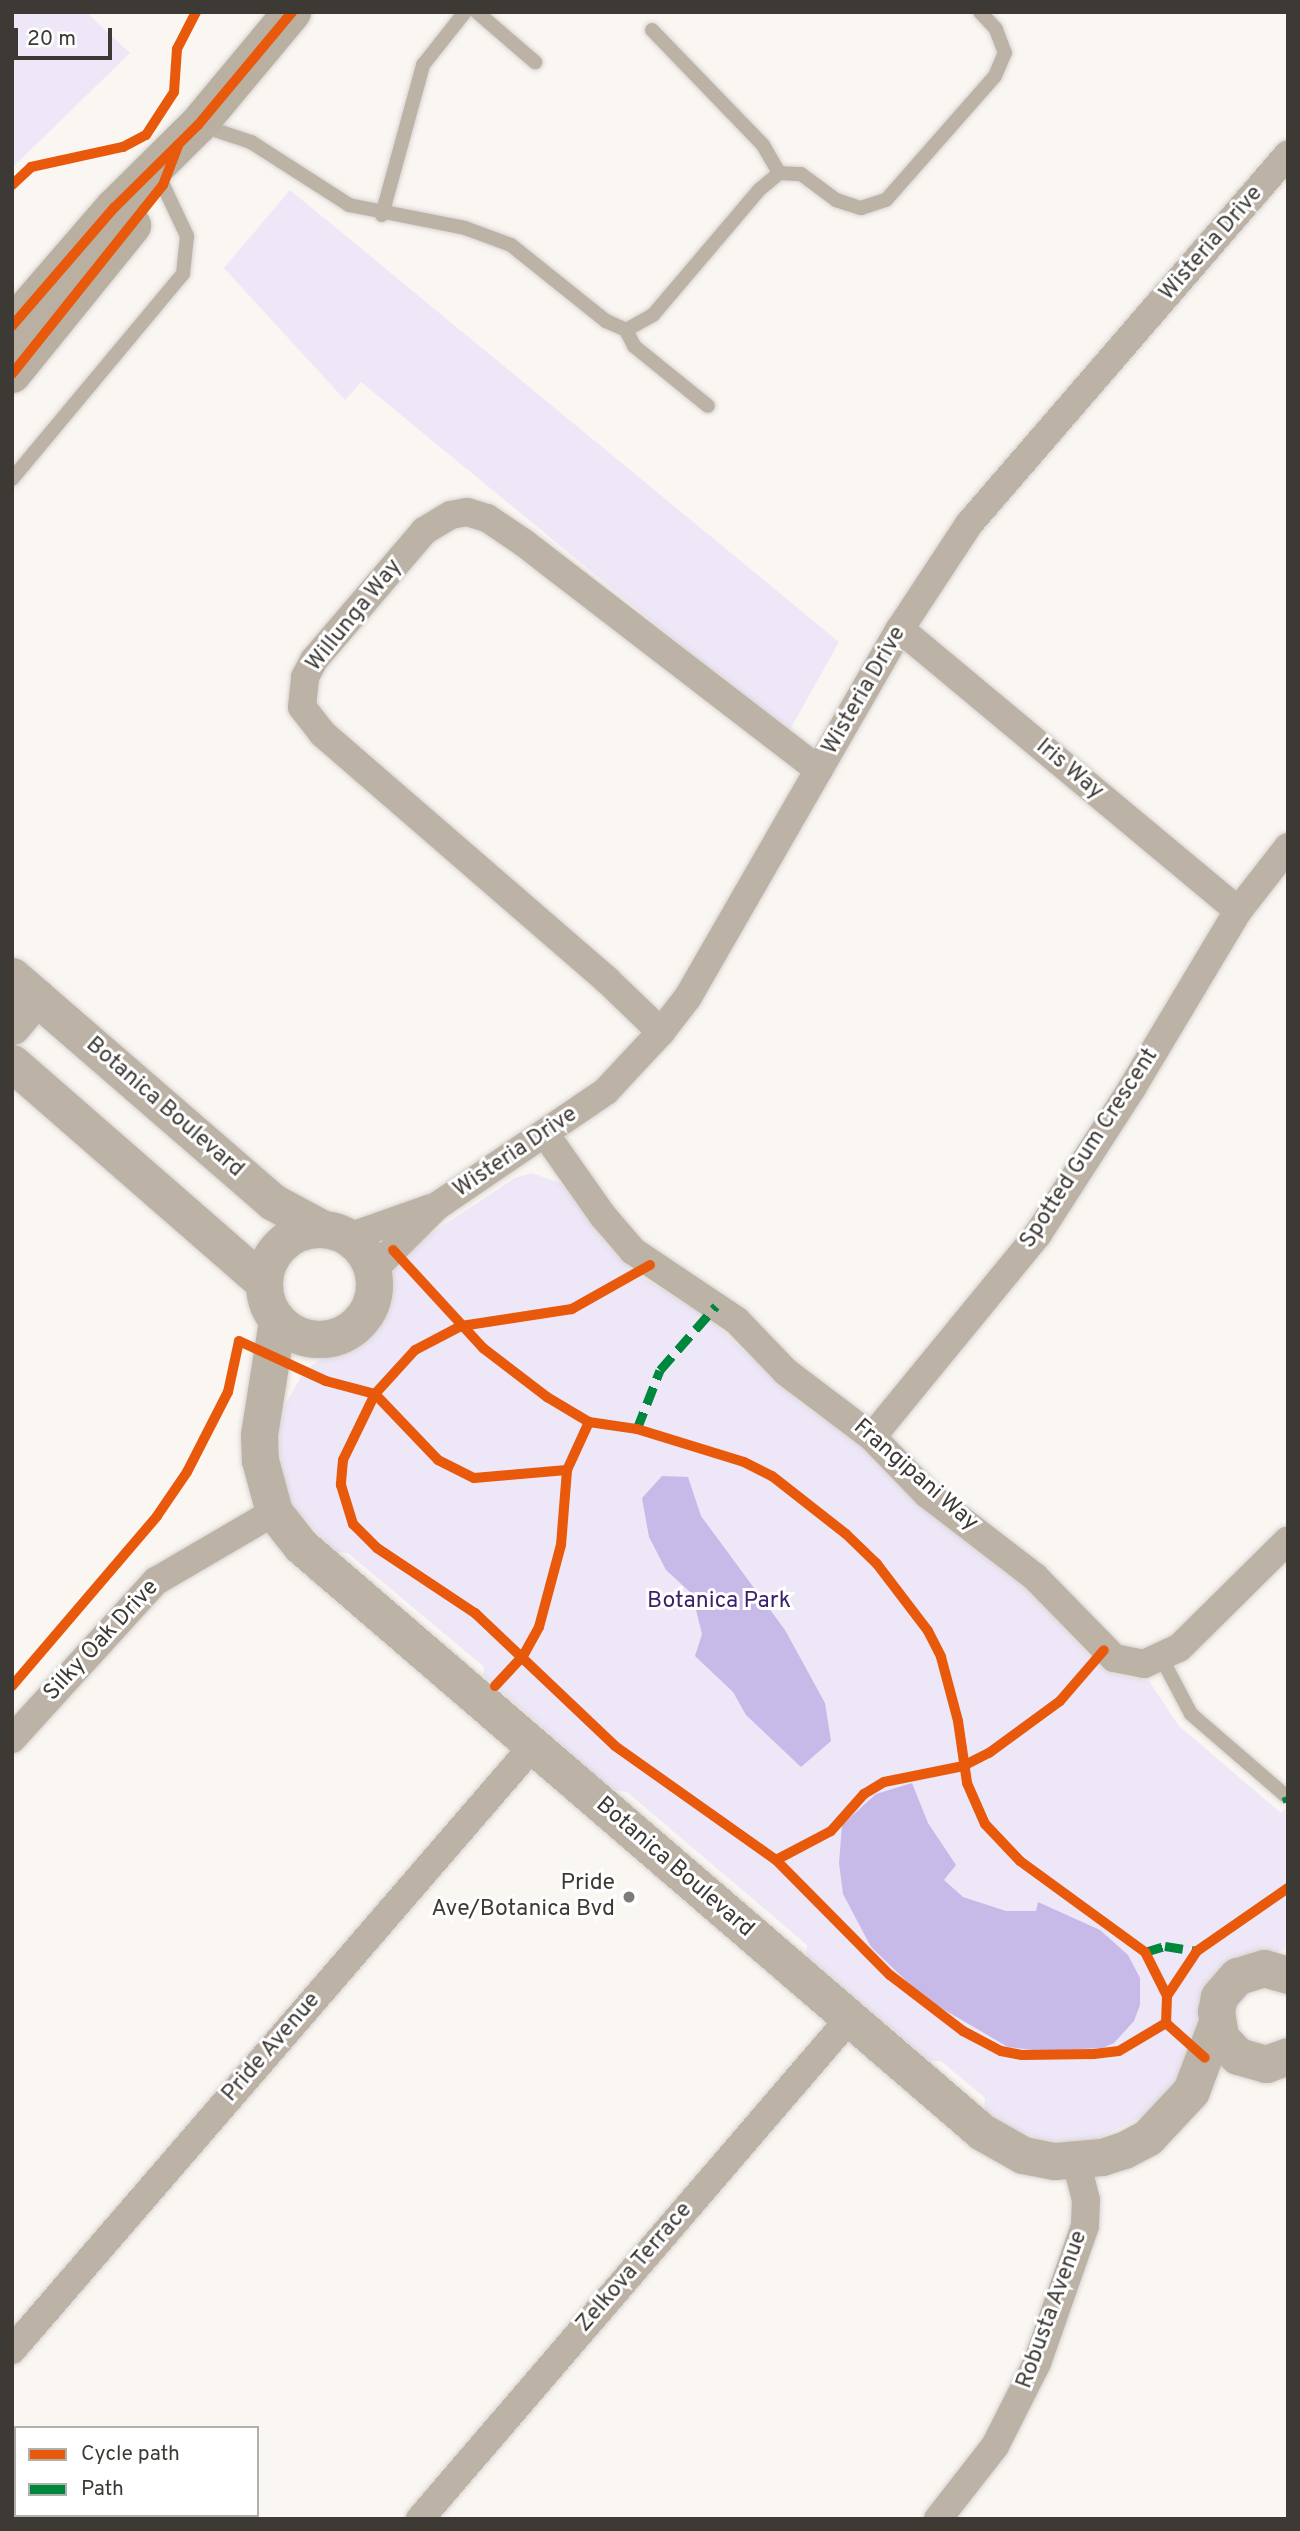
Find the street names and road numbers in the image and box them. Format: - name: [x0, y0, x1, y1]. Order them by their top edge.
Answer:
- street label: Wisteria Drive: [1155, 181, 1269, 307]
- street label: Willunga Way: [301, 554, 409, 678]
- street label: Wisteria Drive: [817, 622, 913, 760]
- street label: Iris Way: [1029, 734, 1109, 806]
- street label: Botanica Boulevard: [79, 1032, 249, 1184]
- street label: Spotted Gum Crescent: [1015, 1044, 1165, 1254]
- street label: Wisteria Drive: [449, 1101, 583, 1205]
- street label: Frangipani Way: [847, 1414, 983, 1538]
- street label: Silky Oak Drive: [39, 1575, 165, 1707]
- street label: Botanica Boulevard: [589, 1792, 759, 1944]
- street label: Pride Avenue: [217, 1987, 327, 2109]
- street label: Zelkova Terrace: [571, 2197, 699, 2339]
- street label: Robusta Avenue: [1012, 2227, 1094, 2393]

